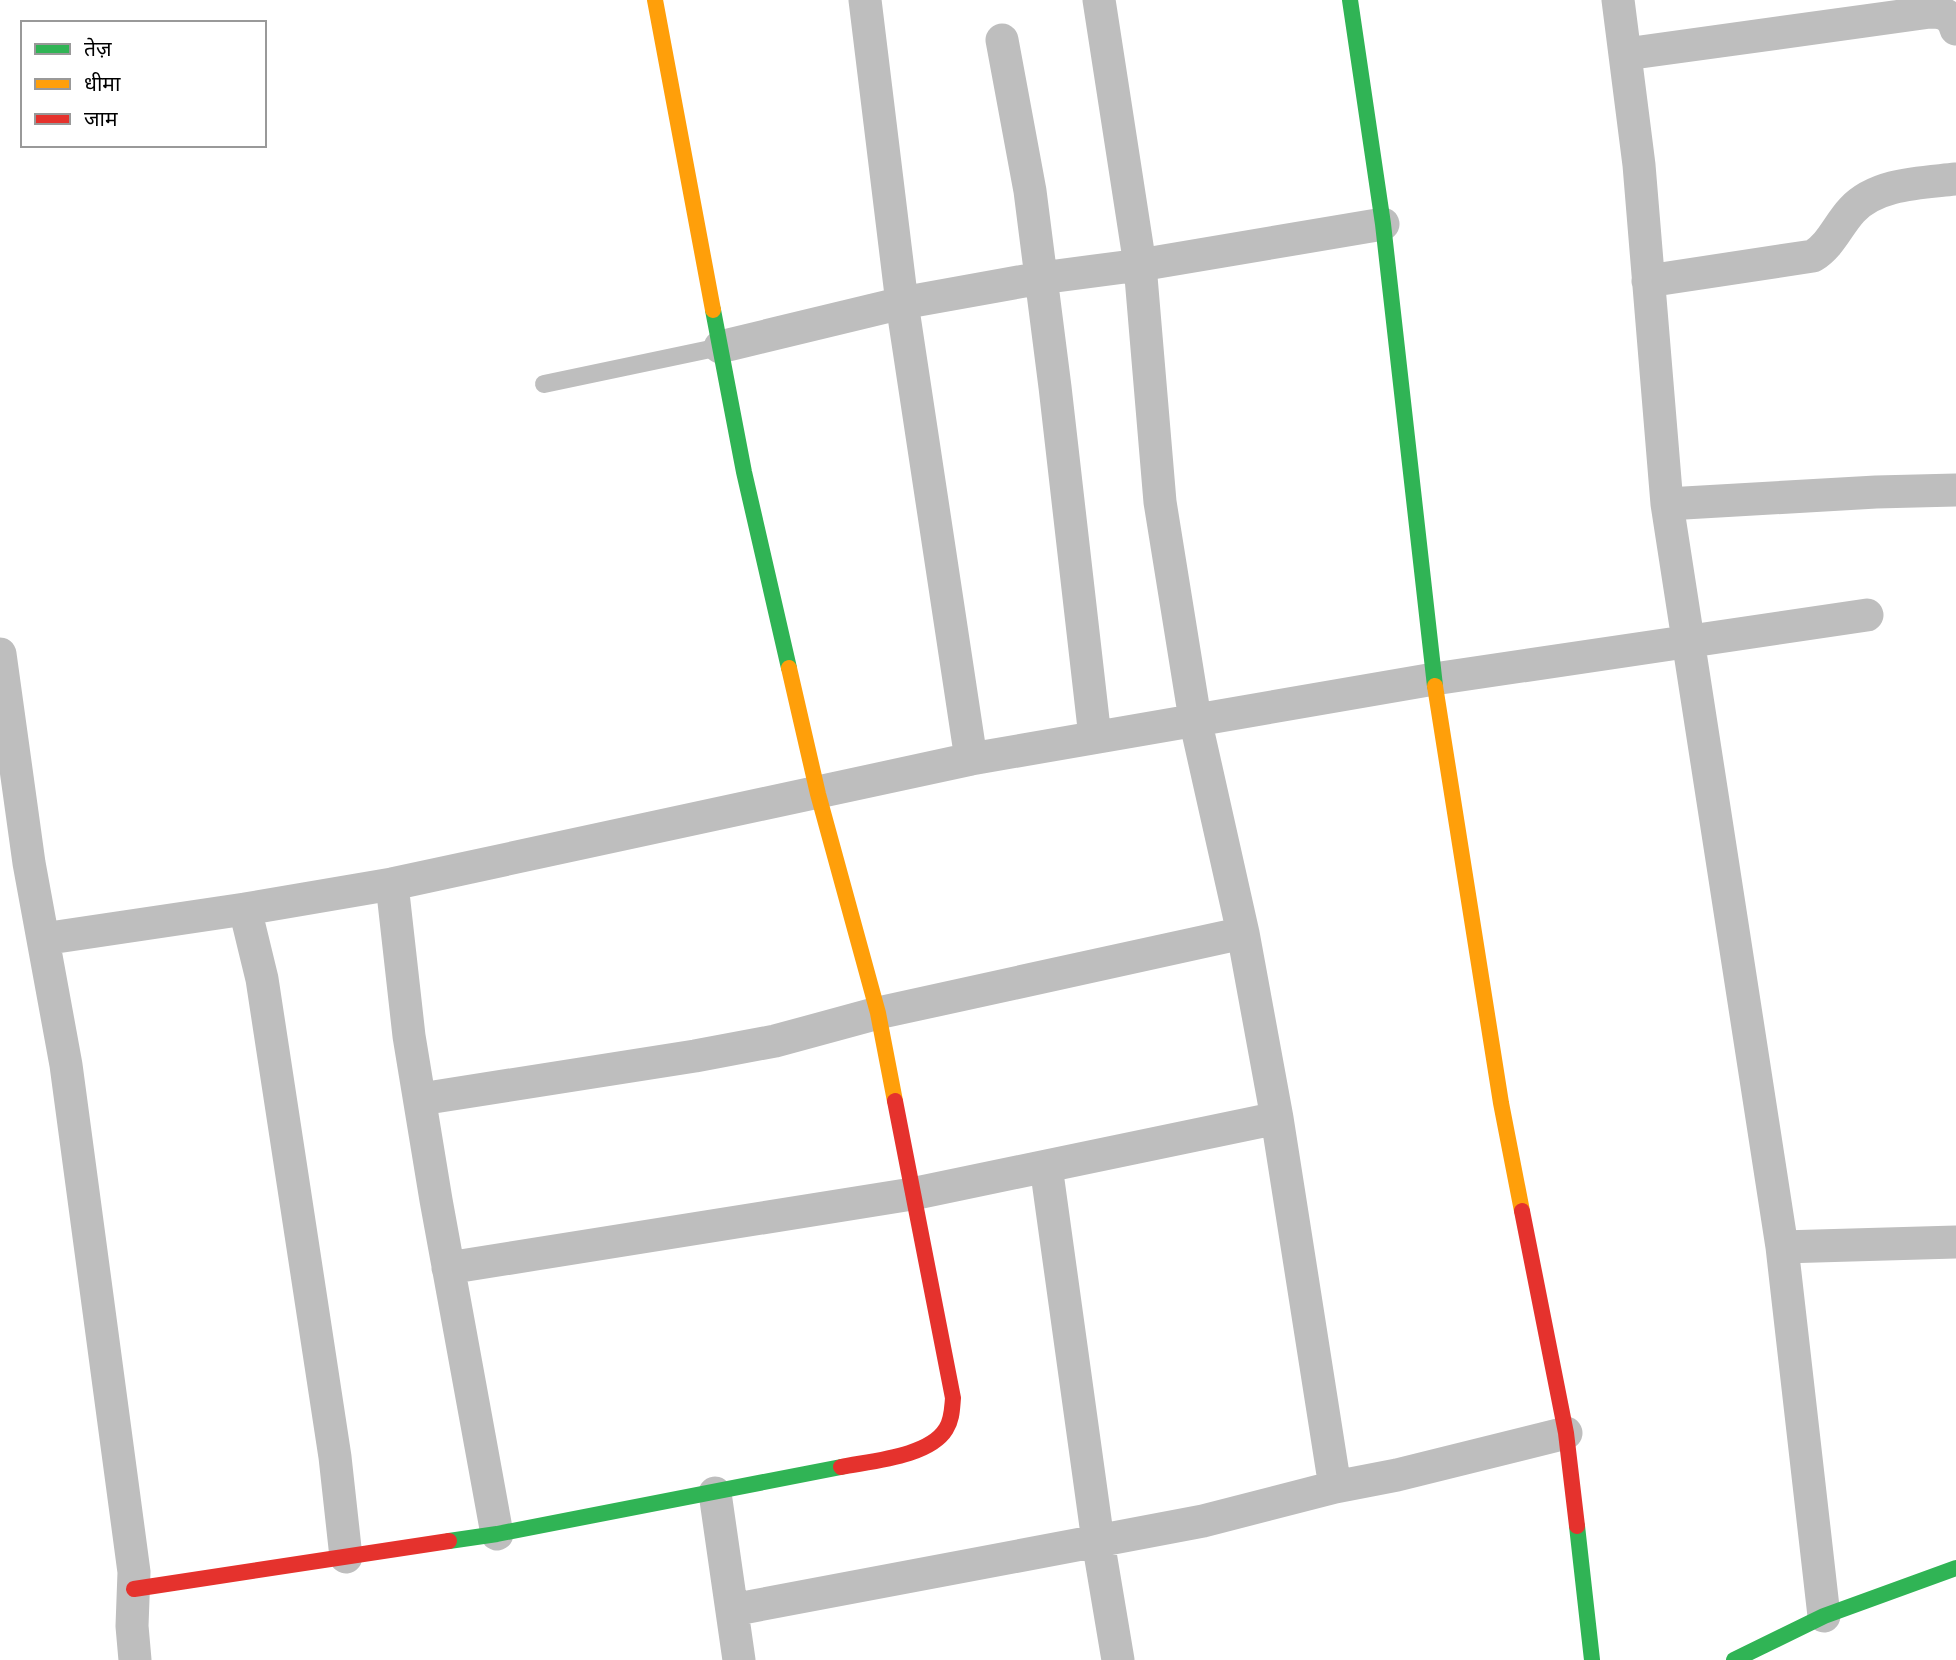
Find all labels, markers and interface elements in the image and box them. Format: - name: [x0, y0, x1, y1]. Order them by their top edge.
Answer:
- legend: [21, 21, 266, 147]
- text: तेज़: [84, 35, 112, 60]
- text: धीमा: [84, 70, 121, 95]
- text: जाम: [84, 105, 118, 130]

